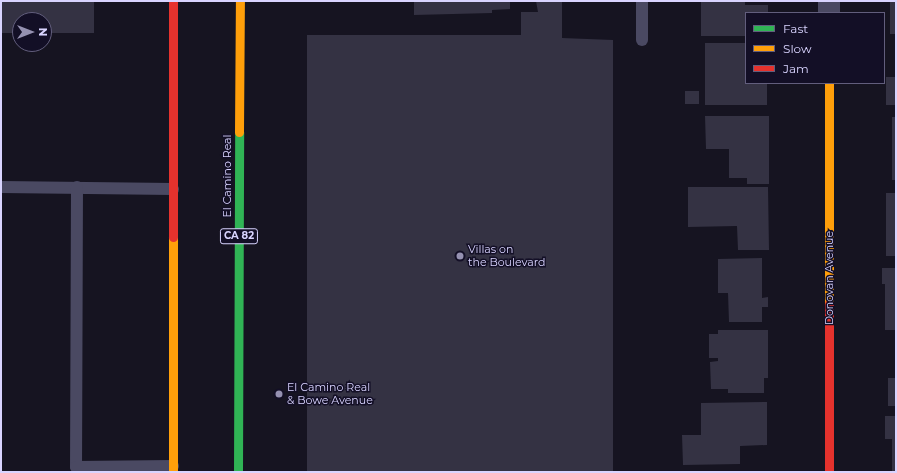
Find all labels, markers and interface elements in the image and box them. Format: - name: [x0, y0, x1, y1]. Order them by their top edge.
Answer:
- north arrow: [12, 12, 52, 52]
- legend: [745, 12, 885, 84]
- text: Fast: [783, 21, 808, 36]
- text: N: [36, 28, 50, 36]
- text: Slow: [783, 41, 812, 56]
- text: Jam: [783, 61, 809, 76]
- street label: El Camino Real: [220, 134, 234, 218]
- road number: CA 82: [219, 228, 259, 244]
- street label: Donovan Avenue: [822, 231, 836, 325]
- place label: Villas on the Boulevard: [468, 243, 545, 269]
- marker: Villas on the Boulevard: [455, 251, 465, 261]
- place label: El Camino Real & Bowe Avenue: [287, 381, 373, 407]
- marker: El Camino Real & Bowe Avenue: [274, 389, 284, 399]

